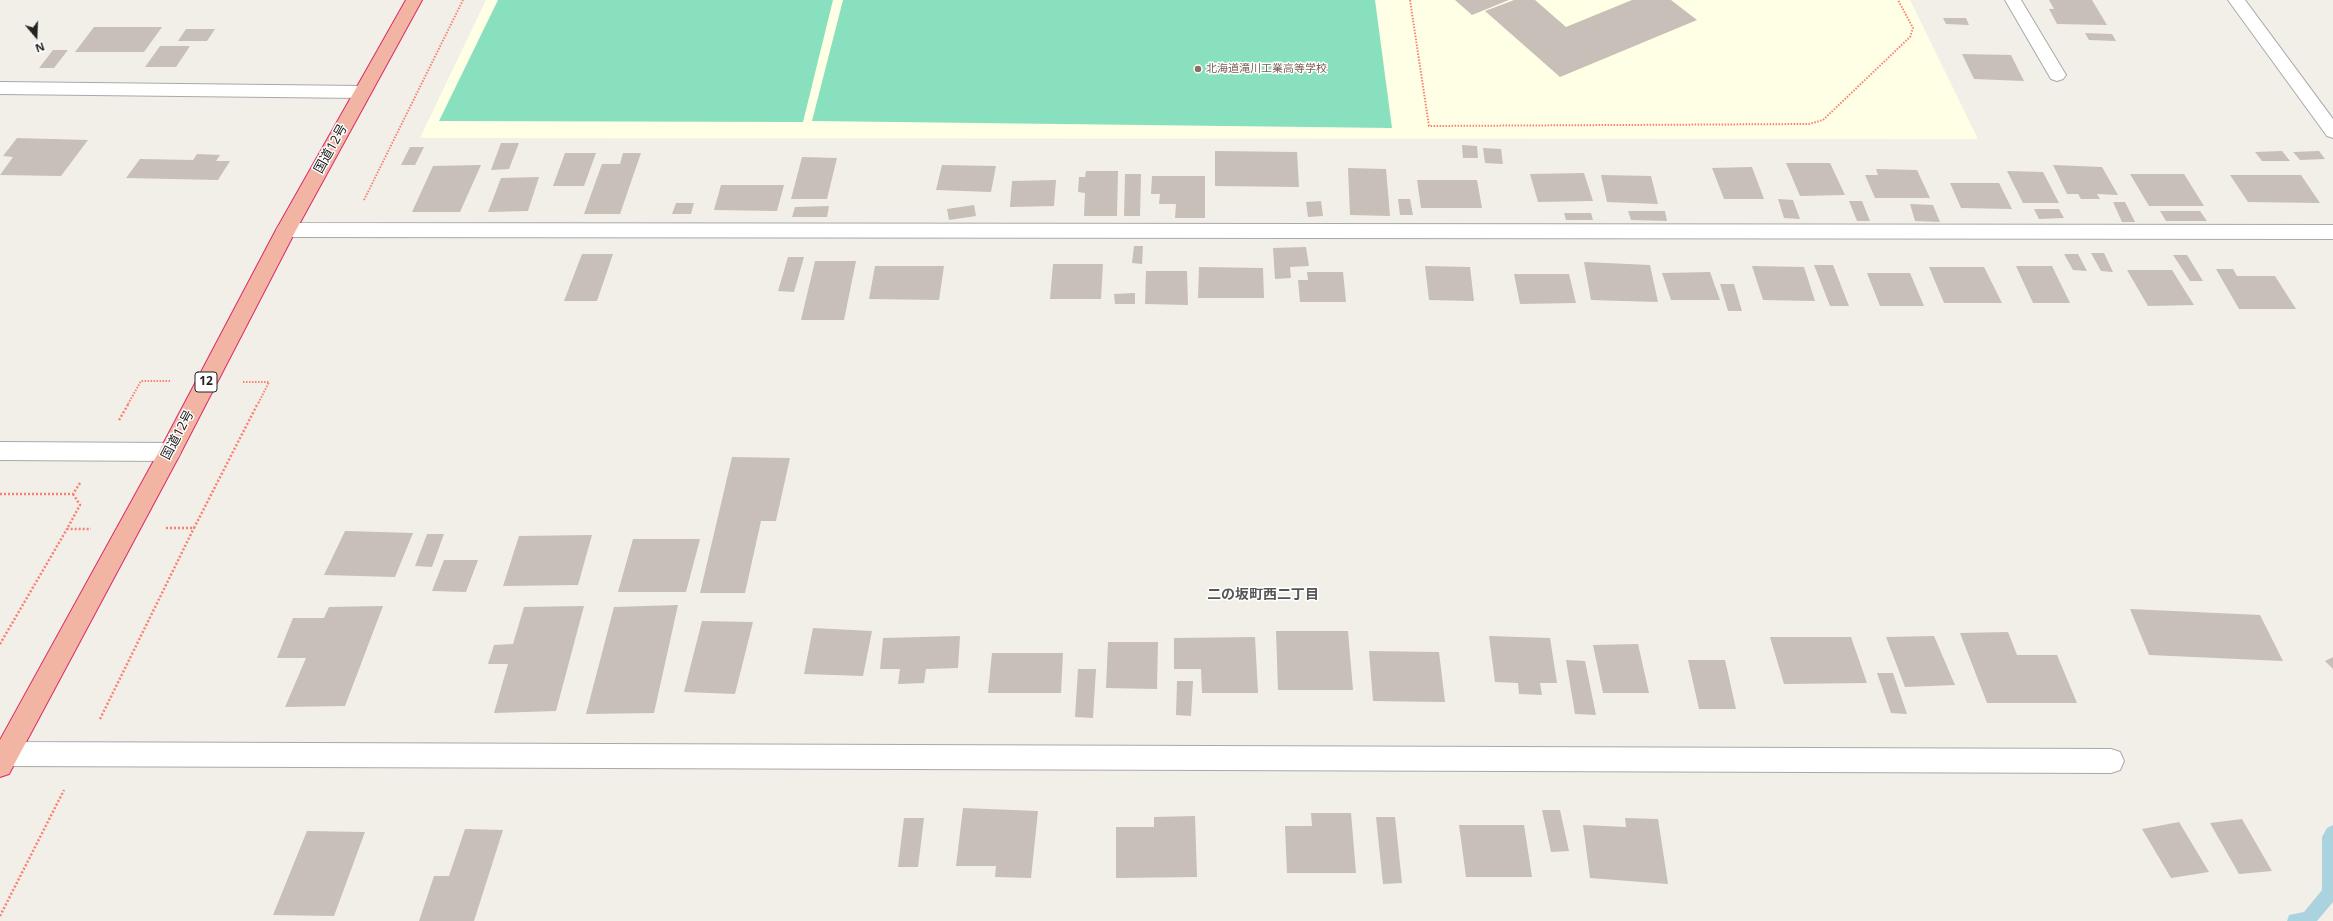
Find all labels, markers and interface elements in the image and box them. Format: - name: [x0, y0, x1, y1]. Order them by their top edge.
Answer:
- north arrow: [16, 16, 56, 56]
- text: N: [33, 39, 47, 56]
- place label: 北海道滝川工業高等学校: [1206, 62, 1327, 76]
- marker: 北海道滝川工業高等学校: [1193, 64, 1203, 74]
- street label: 国道12号: [311, 122, 351, 176]
- road number: 12: [195, 372, 217, 392]
- street label: 国道12号: [158, 408, 198, 462]
- district label: 二の坂町西二丁目: [1207, 587, 1319, 603]

